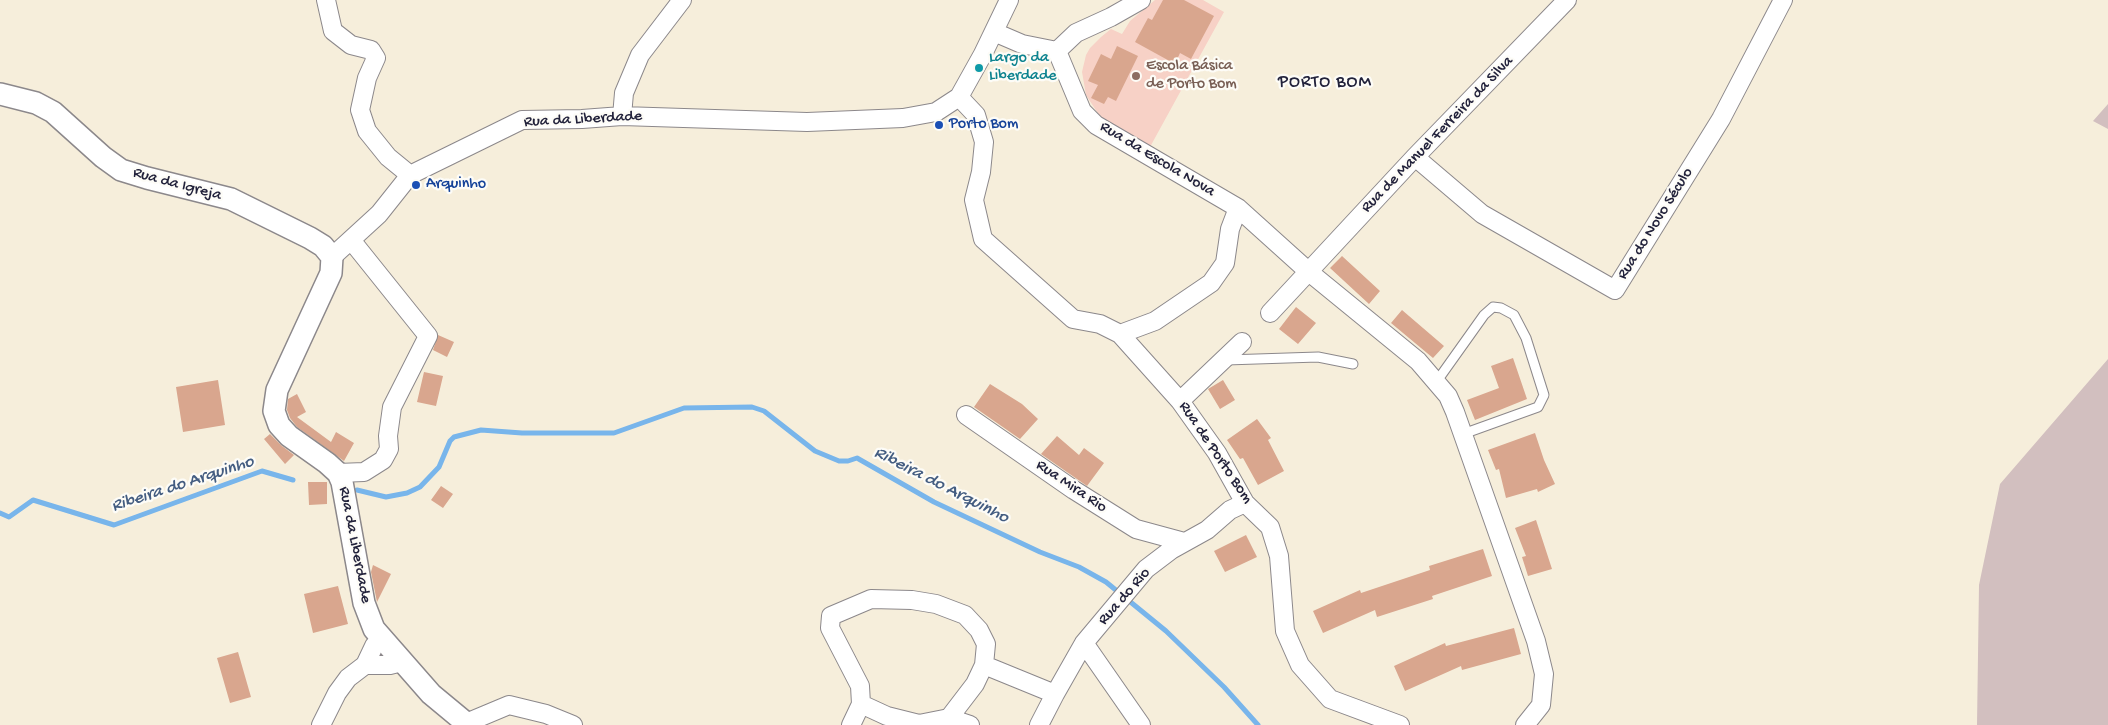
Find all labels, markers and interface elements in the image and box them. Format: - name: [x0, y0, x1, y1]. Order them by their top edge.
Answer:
- place label: Largo da Liberdade: [989, 49, 1057, 87]
- street label: Rua de Manuel Ferreira da Silva: [1358, 52, 1518, 218]
- place label: Escola Básica de Porto Bom: [1146, 57, 1237, 95]
- marker: Largo da Liberdade: [973, 62, 985, 74]
- marker: Escola Básica de Porto Bom: [1130, 70, 1142, 82]
- district label: PORTO BOM: [1277, 72, 1373, 94]
- street label: Rua da Liberdade: [523, 107, 643, 133]
- place label: Porto Bom: [949, 115, 1018, 135]
- street label: Rua da Escola Nova: [1096, 118, 1218, 202]
- marker: Porto Bom: [933, 119, 945, 131]
- street label: Rua da Igreja: [131, 164, 223, 206]
- street label: Rua do Novo Século: [1614, 164, 1698, 284]
- place label: Arquinho: [426, 175, 486, 195]
- marker: Arquinho: [410, 179, 422, 191]
- street label: Rua de Porto Bom: [1174, 398, 1256, 508]
- water label: Ribeira do Arquinho: [870, 443, 1012, 529]
- water label: Ribeira do Arquinho: [109, 452, 257, 518]
- street label: Rua Mira Rio: [1032, 456, 1110, 518]
- street label: Rua da Liberdade: [333, 485, 375, 605]
- street label: Rua do Rio: [1095, 564, 1155, 630]

